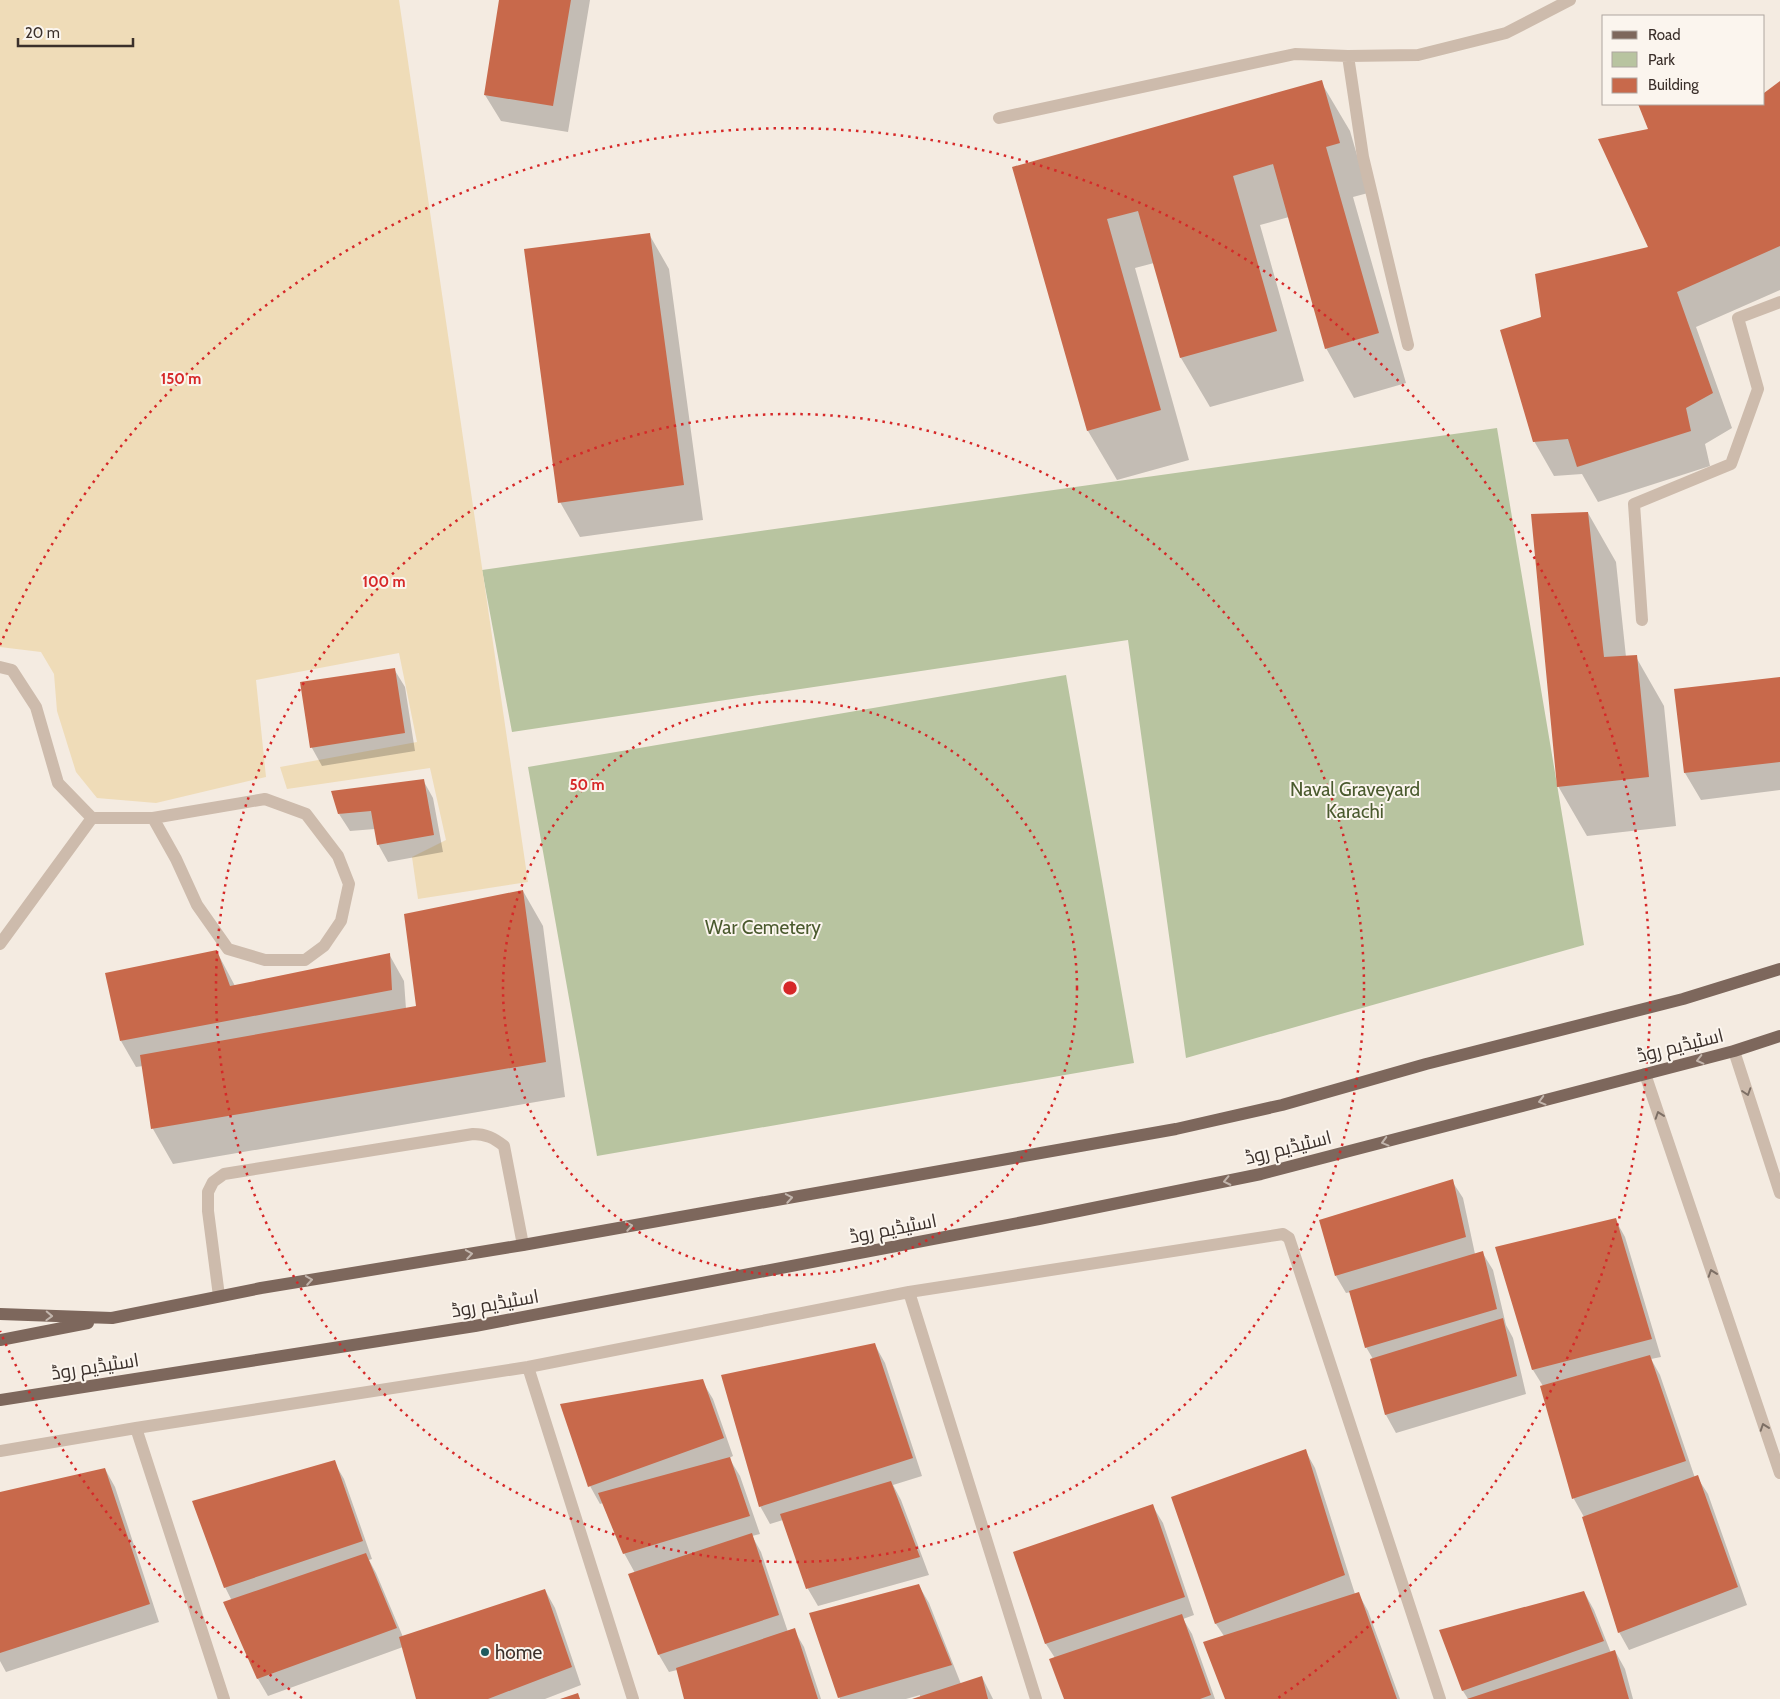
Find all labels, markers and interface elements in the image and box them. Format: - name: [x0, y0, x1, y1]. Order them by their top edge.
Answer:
- scale bar: [18, 15, 132, 47]
- legend: [1602, 15, 1765, 105]
- text: 20 m: [25, 24, 60, 42]
- text: Road: [1648, 26, 1681, 44]
- text: Park: [1648, 51, 1675, 69]
- text: Building: [1648, 76, 1699, 94]
- text: 150 m: [161, 370, 201, 388]
- text: 100 m: [362, 573, 406, 591]
- text: 50 m: [569, 776, 605, 794]
- park label: Naval Graveyard Karachi: [1290, 778, 1420, 823]
- park label: War Cemetery: [705, 916, 821, 939]
- centre of rings: [781, 979, 799, 997]
- street label: اسٹیڈیم روڈ: [1634, 1024, 1726, 1069]
- one-way arrow: [1695, 1054, 1704, 1065]
- one-way arrow: [1742, 1087, 1752, 1096]
- one-way arrow: [1539, 1095, 1547, 1105]
- one-way arrow: [1654, 1111, 1664, 1120]
- street label: اسٹیڈیم روڈ: [1242, 1126, 1334, 1171]
- one-way arrow: [1382, 1136, 1390, 1146]
- one-way arrow: [1223, 1175, 1232, 1186]
- one-way arrow: [785, 1193, 794, 1203]
- street label: اسٹیڈیم روڈ: [847, 1209, 939, 1250]
- one-way arrow: [625, 1222, 634, 1232]
- one-way arrow: [466, 1249, 474, 1260]
- one-way arrow: [1708, 1269, 1718, 1278]
- one-way arrow: [305, 1275, 313, 1285]
- street label: اسٹیڈیم روڈ: [449, 1284, 541, 1324]
- one-way arrow: [45, 1311, 53, 1321]
- street label: اسٹیڈیم روڈ: [50, 1348, 141, 1387]
- one-way arrow: [1760, 1423, 1770, 1431]
- place label: home: [495, 1641, 542, 1664]
- marker: home: [479, 1646, 491, 1658]

